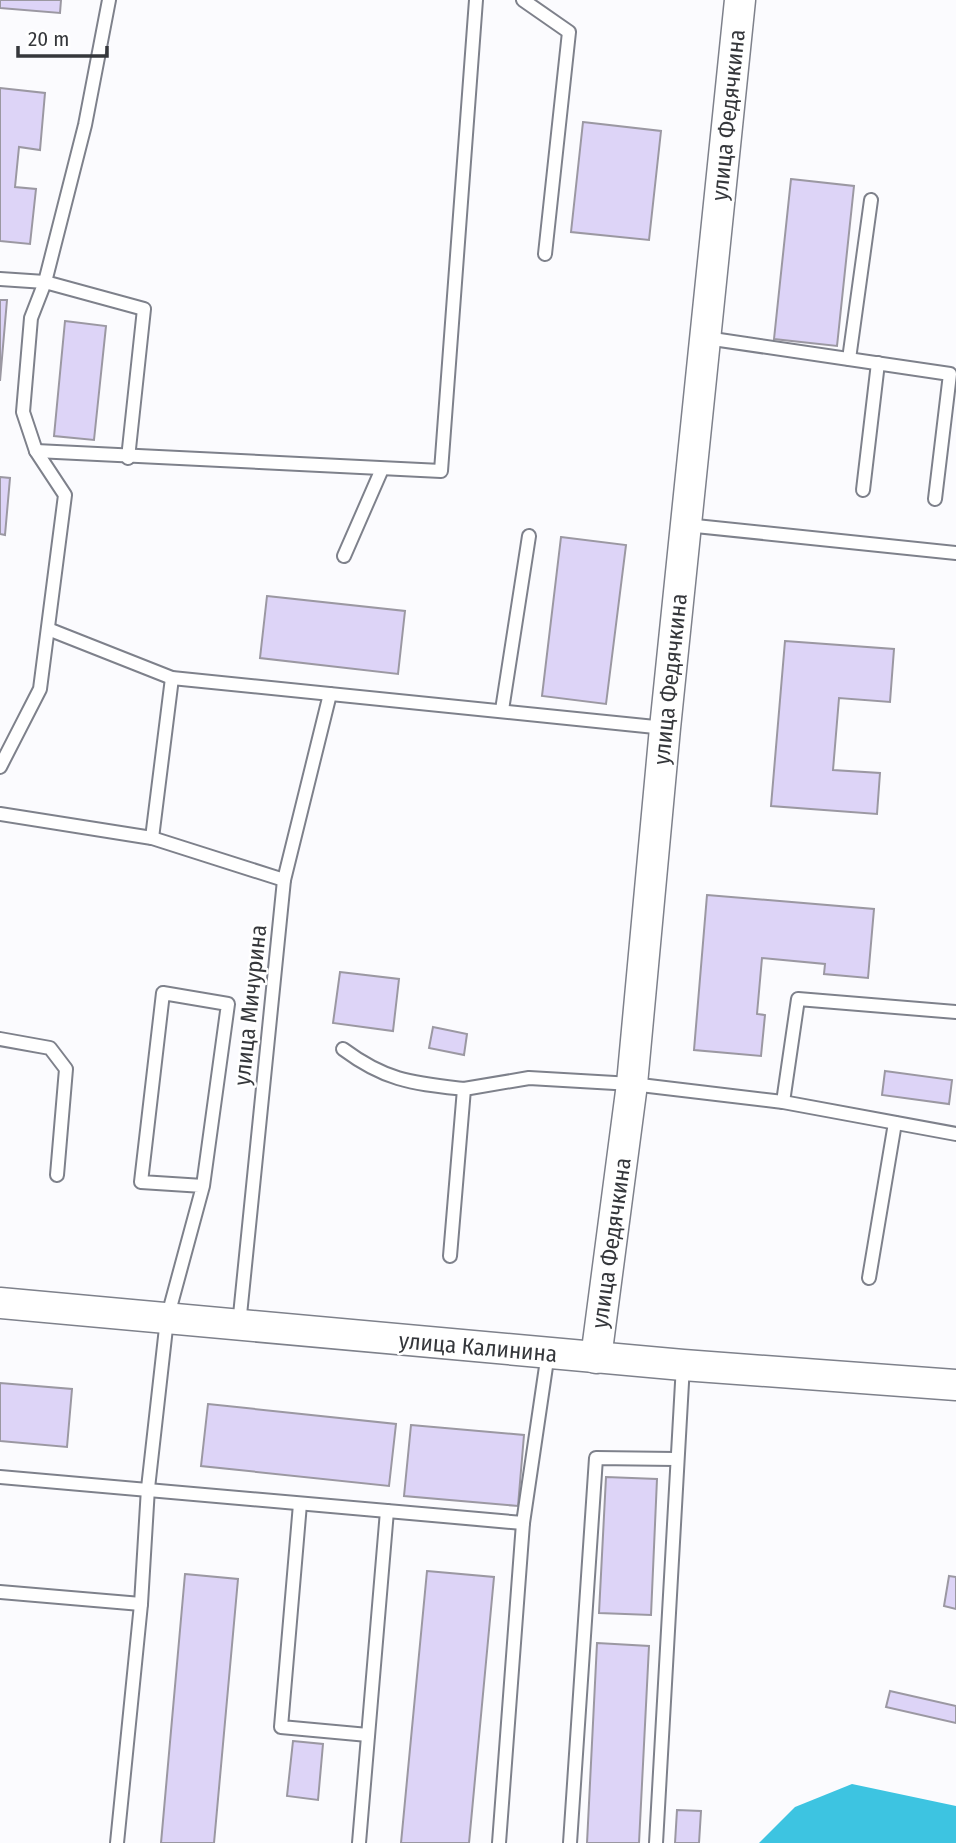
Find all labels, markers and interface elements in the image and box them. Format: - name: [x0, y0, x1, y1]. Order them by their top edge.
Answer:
- scale bar: [18, 14, 107, 58]
- text: 20 m: [28, 26, 69, 52]
- street label: улица Федячкина: [705, 28, 751, 202]
- street label: улица Федячкина: [647, 592, 693, 766]
- street label: улица Мичурина: [228, 923, 272, 1087]
- street label: улица Федячкина: [585, 1156, 637, 1330]
- street label: улица Калинина: [398, 1326, 558, 1368]

